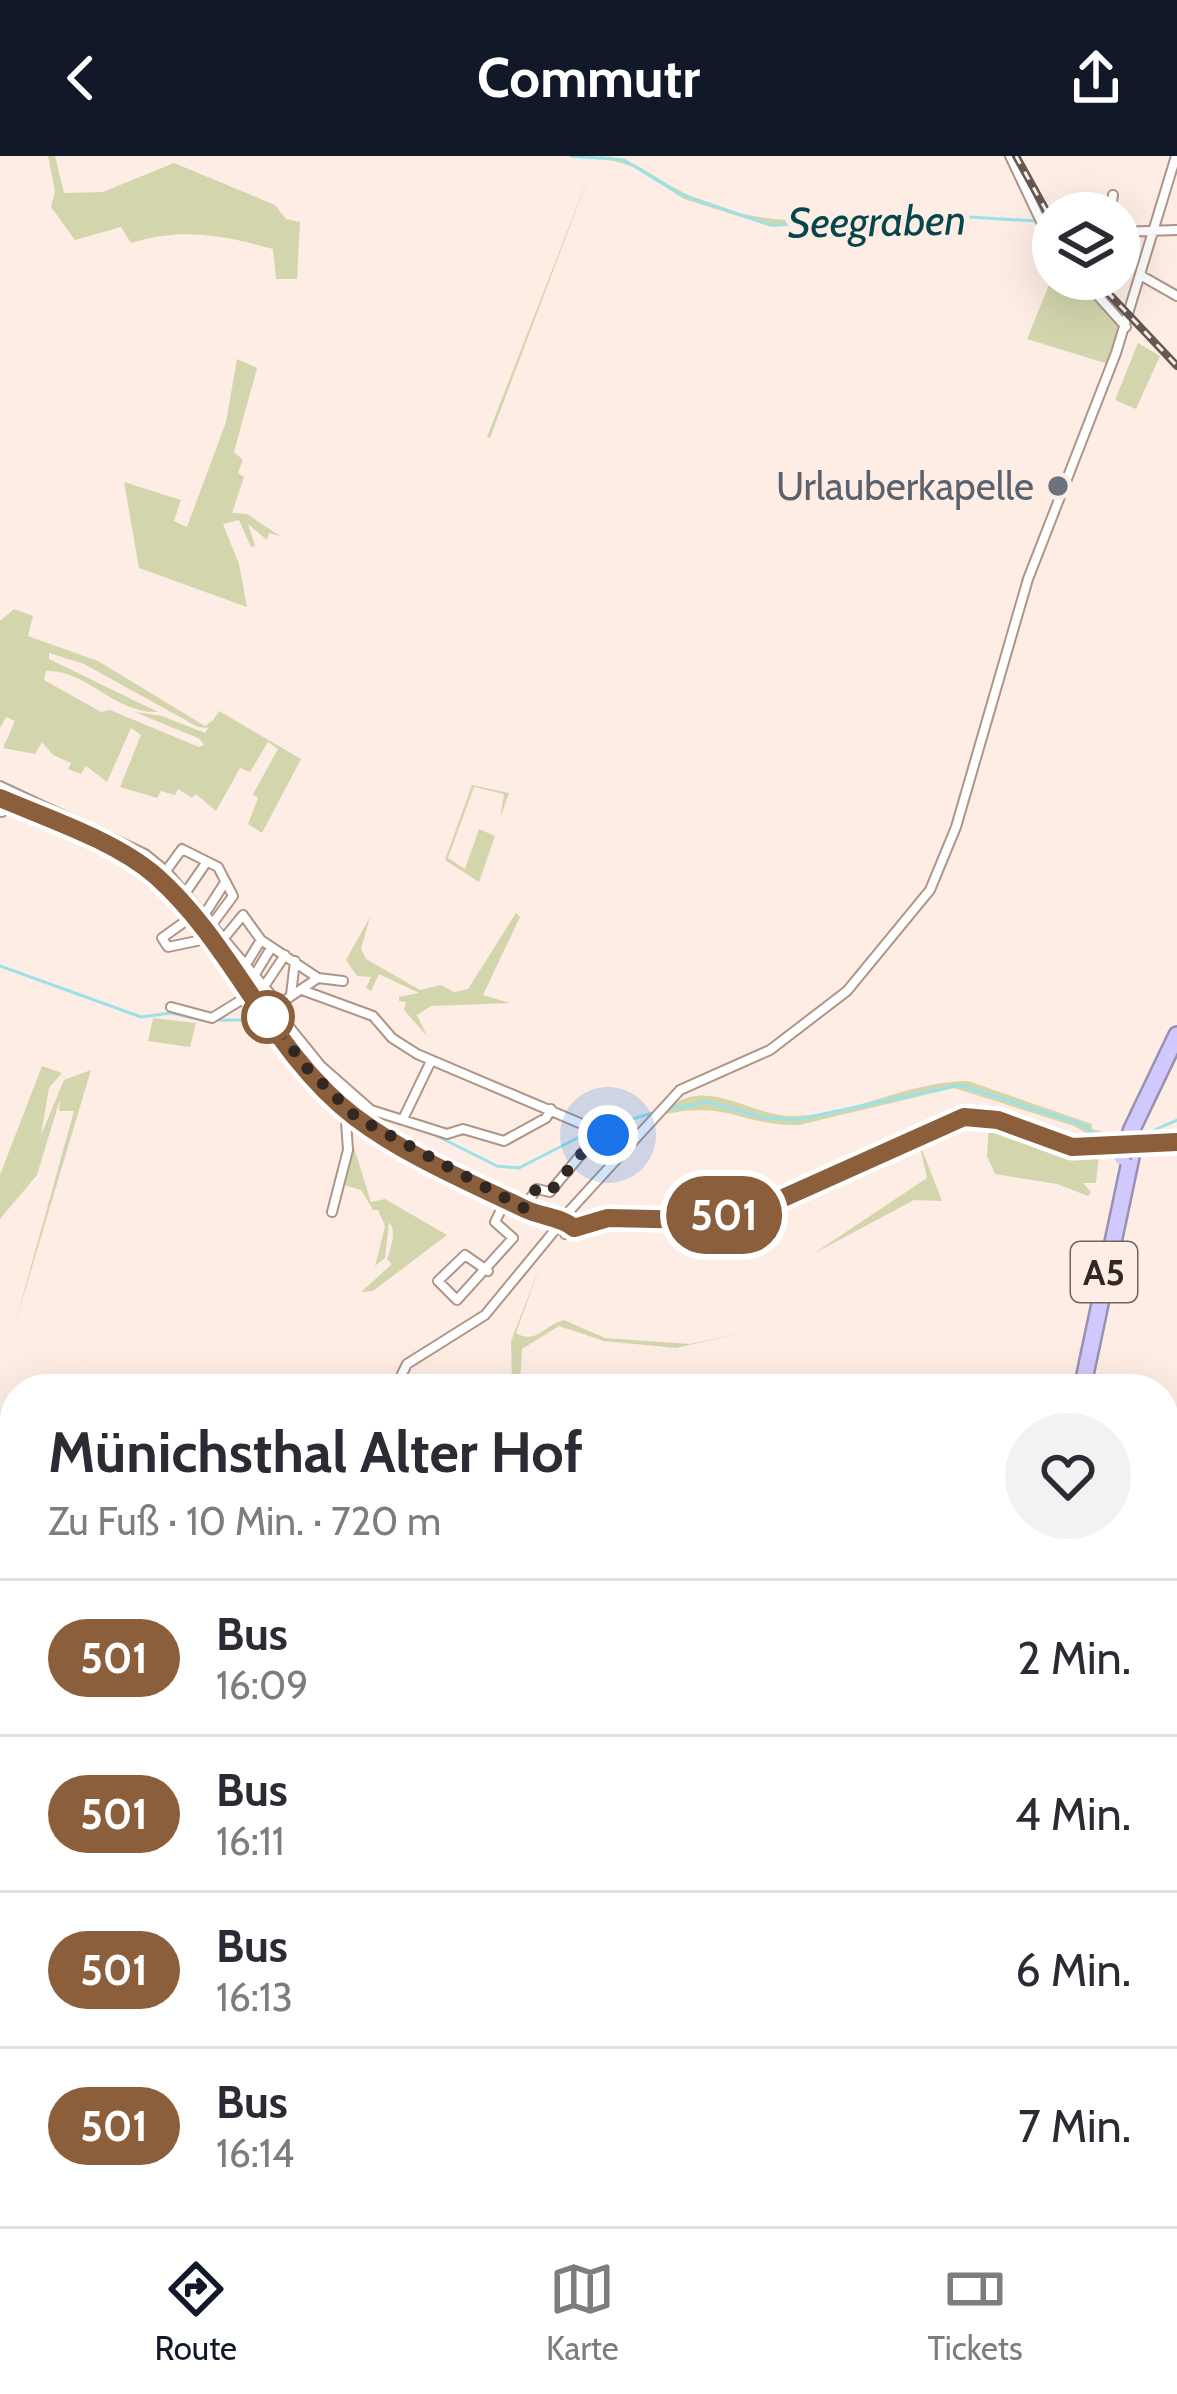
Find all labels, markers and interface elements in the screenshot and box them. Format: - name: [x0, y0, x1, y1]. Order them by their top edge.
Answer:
- icon: back: [48, 45, 114, 111]
- text: Commutr: [477, 45, 700, 111]
- icon: share: [1063, 45, 1129, 111]
- map controls: [1032, 192, 1140, 300]
- button: layers: [1032, 192, 1140, 300]
- water label: Seegraben: [787, 193, 967, 249]
- place label: Urlauberkapelle: [776, 462, 1034, 510]
- marker: Urlauberkapelle: [1045, 473, 1071, 499]
- unlabelled marker: [243, 992, 293, 1042]
- your location: [578, 1105, 638, 1165]
- line badge: 501: [655, 1176, 793, 1254]
- text: 501: [690, 1189, 758, 1241]
- road number: A5: [1071, 1242, 1137, 1302]
- button: heart: [1005, 1413, 1131, 1539]
- text: Münichsthal Alter Hof: [48, 1417, 583, 1486]
- text: Zu Fuß · 10 Min. · 720 m: [48, 1497, 441, 1545]
- text: Bus: [216, 1607, 288, 1661]
- text: 2 Min.: [1017, 1631, 1131, 1685]
- text: 501: [80, 1632, 148, 1684]
- text: 16:09: [216, 1661, 308, 1709]
- text: Bus: [216, 1763, 288, 1817]
- text: 4 Min.: [1015, 1787, 1131, 1841]
- text: 501: [80, 1788, 148, 1840]
- text: 16:11: [216, 1817, 284, 1865]
- text: Bus: [216, 1919, 288, 1973]
- text: 6 Min.: [1015, 1943, 1131, 1997]
- text: 501: [80, 1944, 148, 1996]
- text: 16:13: [216, 1973, 293, 2021]
- text: Bus: [216, 2075, 288, 2129]
- text: 7 Min.: [1018, 2099, 1131, 2153]
- text: 501: [80, 2100, 148, 2152]
- text: 16:14: [216, 2129, 294, 2177]
- tab: Route: [154, 2256, 237, 2368]
- tab: Karte: [546, 2256, 619, 2368]
- tab: Tickets: [928, 2256, 1023, 2368]

